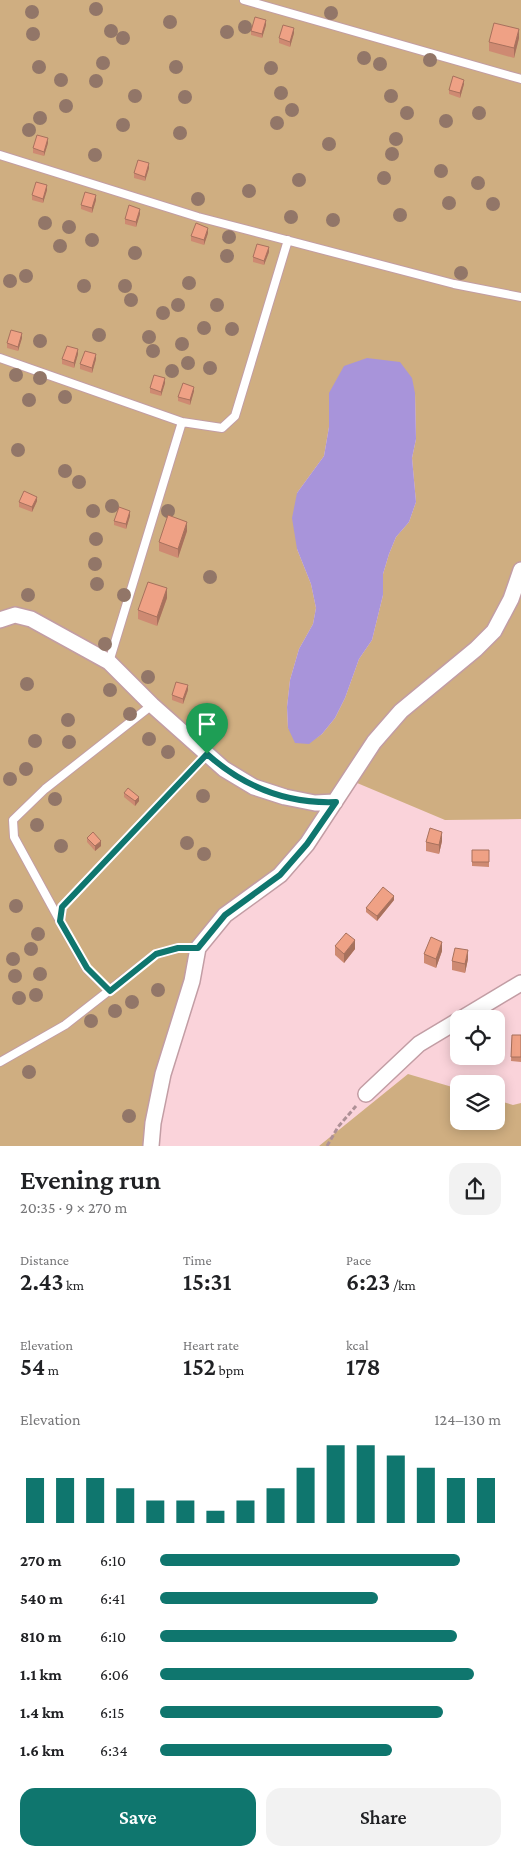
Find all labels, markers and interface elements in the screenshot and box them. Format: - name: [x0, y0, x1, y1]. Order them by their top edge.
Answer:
- pin: [186, 703, 228, 754]
- icon: arrive: [193, 710, 221, 738]
- map controls: [450, 1010, 505, 1130]
- button: locate: [450, 1010, 505, 1065]
- button: layers: [450, 1075, 505, 1130]
- button: share: [449, 1163, 501, 1215]
- text: Evening run: [20, 1164, 161, 1195]
- text: 20:35 · 9 × 270 m: [20, 1199, 127, 1216]
- text: Distance: [20, 1252, 69, 1268]
- text: Time: [183, 1252, 212, 1268]
- text: Pace: [346, 1252, 371, 1268]
- text: 2.43: [20, 1268, 63, 1295]
- text: 15:31: [183, 1268, 232, 1295]
- text: 6:23: [346, 1268, 390, 1295]
- text: km: [63, 1277, 84, 1293]
- text: /km: [390, 1277, 416, 1293]
- text: Elevation: [20, 1337, 73, 1353]
- text: Heart rate: [183, 1337, 239, 1353]
- text: kcal: [346, 1337, 369, 1353]
- text: 54: [20, 1353, 45, 1380]
- text: 152: [183, 1353, 216, 1380]
- text: 178: [346, 1353, 381, 1380]
- text: m: [45, 1362, 59, 1378]
- text: bpm: [216, 1362, 244, 1378]
- text: Elevation: [20, 1411, 81, 1428]
- text: 124–130 m: [434, 1411, 501, 1428]
- text: 270 m: [20, 1552, 62, 1569]
- text: 6:10: [100, 1552, 126, 1569]
- text: 540 m: [20, 1590, 63, 1607]
- text: 6:41: [100, 1590, 125, 1607]
- text: 810 m: [20, 1628, 62, 1645]
- text: 6:10: [100, 1628, 126, 1645]
- text: 1.1 km: [20, 1666, 62, 1683]
- text: 6:06: [100, 1666, 129, 1683]
- text: 1.4 km: [20, 1704, 64, 1721]
- text: 6:15: [100, 1704, 125, 1721]
- text: 1.6 km: [20, 1742, 64, 1759]
- text: 6:34: [100, 1742, 128, 1759]
- button: Save: [20, 1788, 256, 1846]
- button: Share: [266, 1788, 501, 1846]

